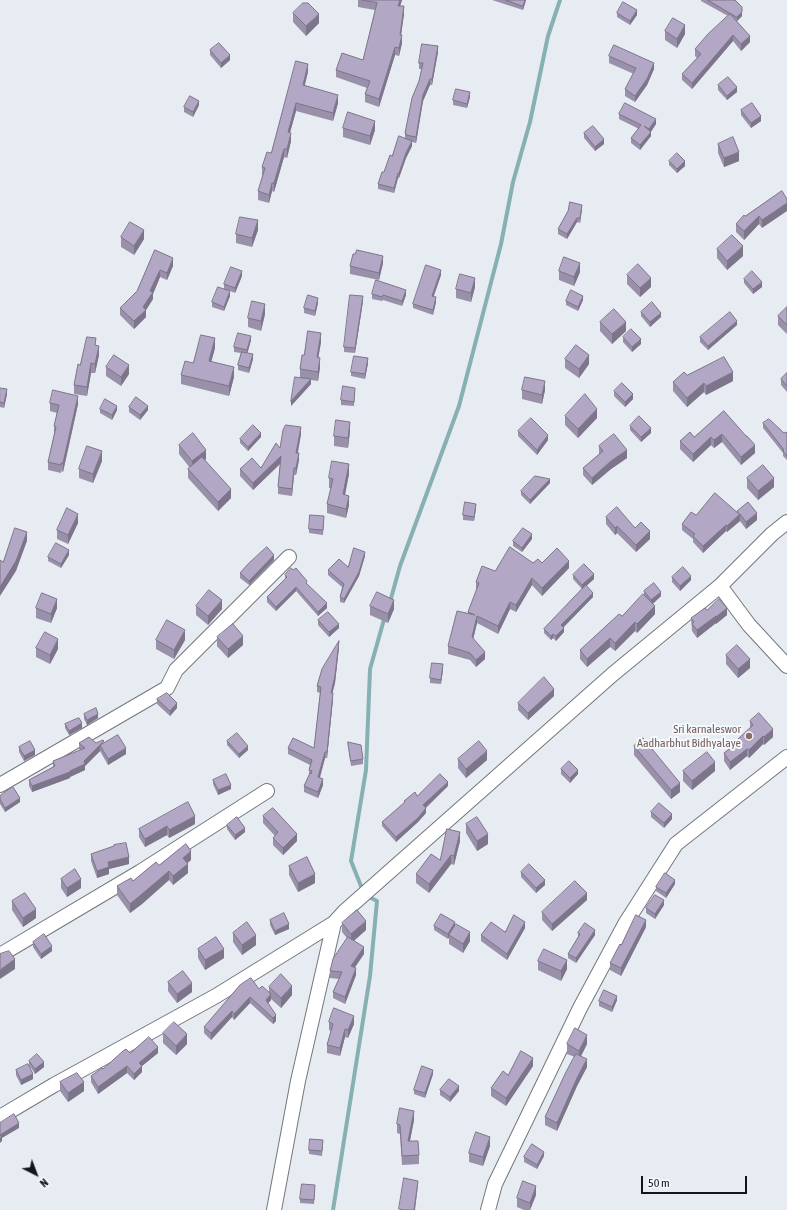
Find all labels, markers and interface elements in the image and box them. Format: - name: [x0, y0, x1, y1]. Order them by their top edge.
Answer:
- place label: Sri karnaleswor Aadharbhut Bidhyalaye: [637, 722, 741, 750]
- marker: Sri karnaleswor Aadharbhut Bidhyalaye: [744, 731, 754, 741]
- north arrow: [16, 1154, 56, 1194]
- scale bar: [643, 1168, 749, 1194]
- text: N: [38, 1176, 50, 1190]
- text: 50 m: [648, 1176, 670, 1190]

